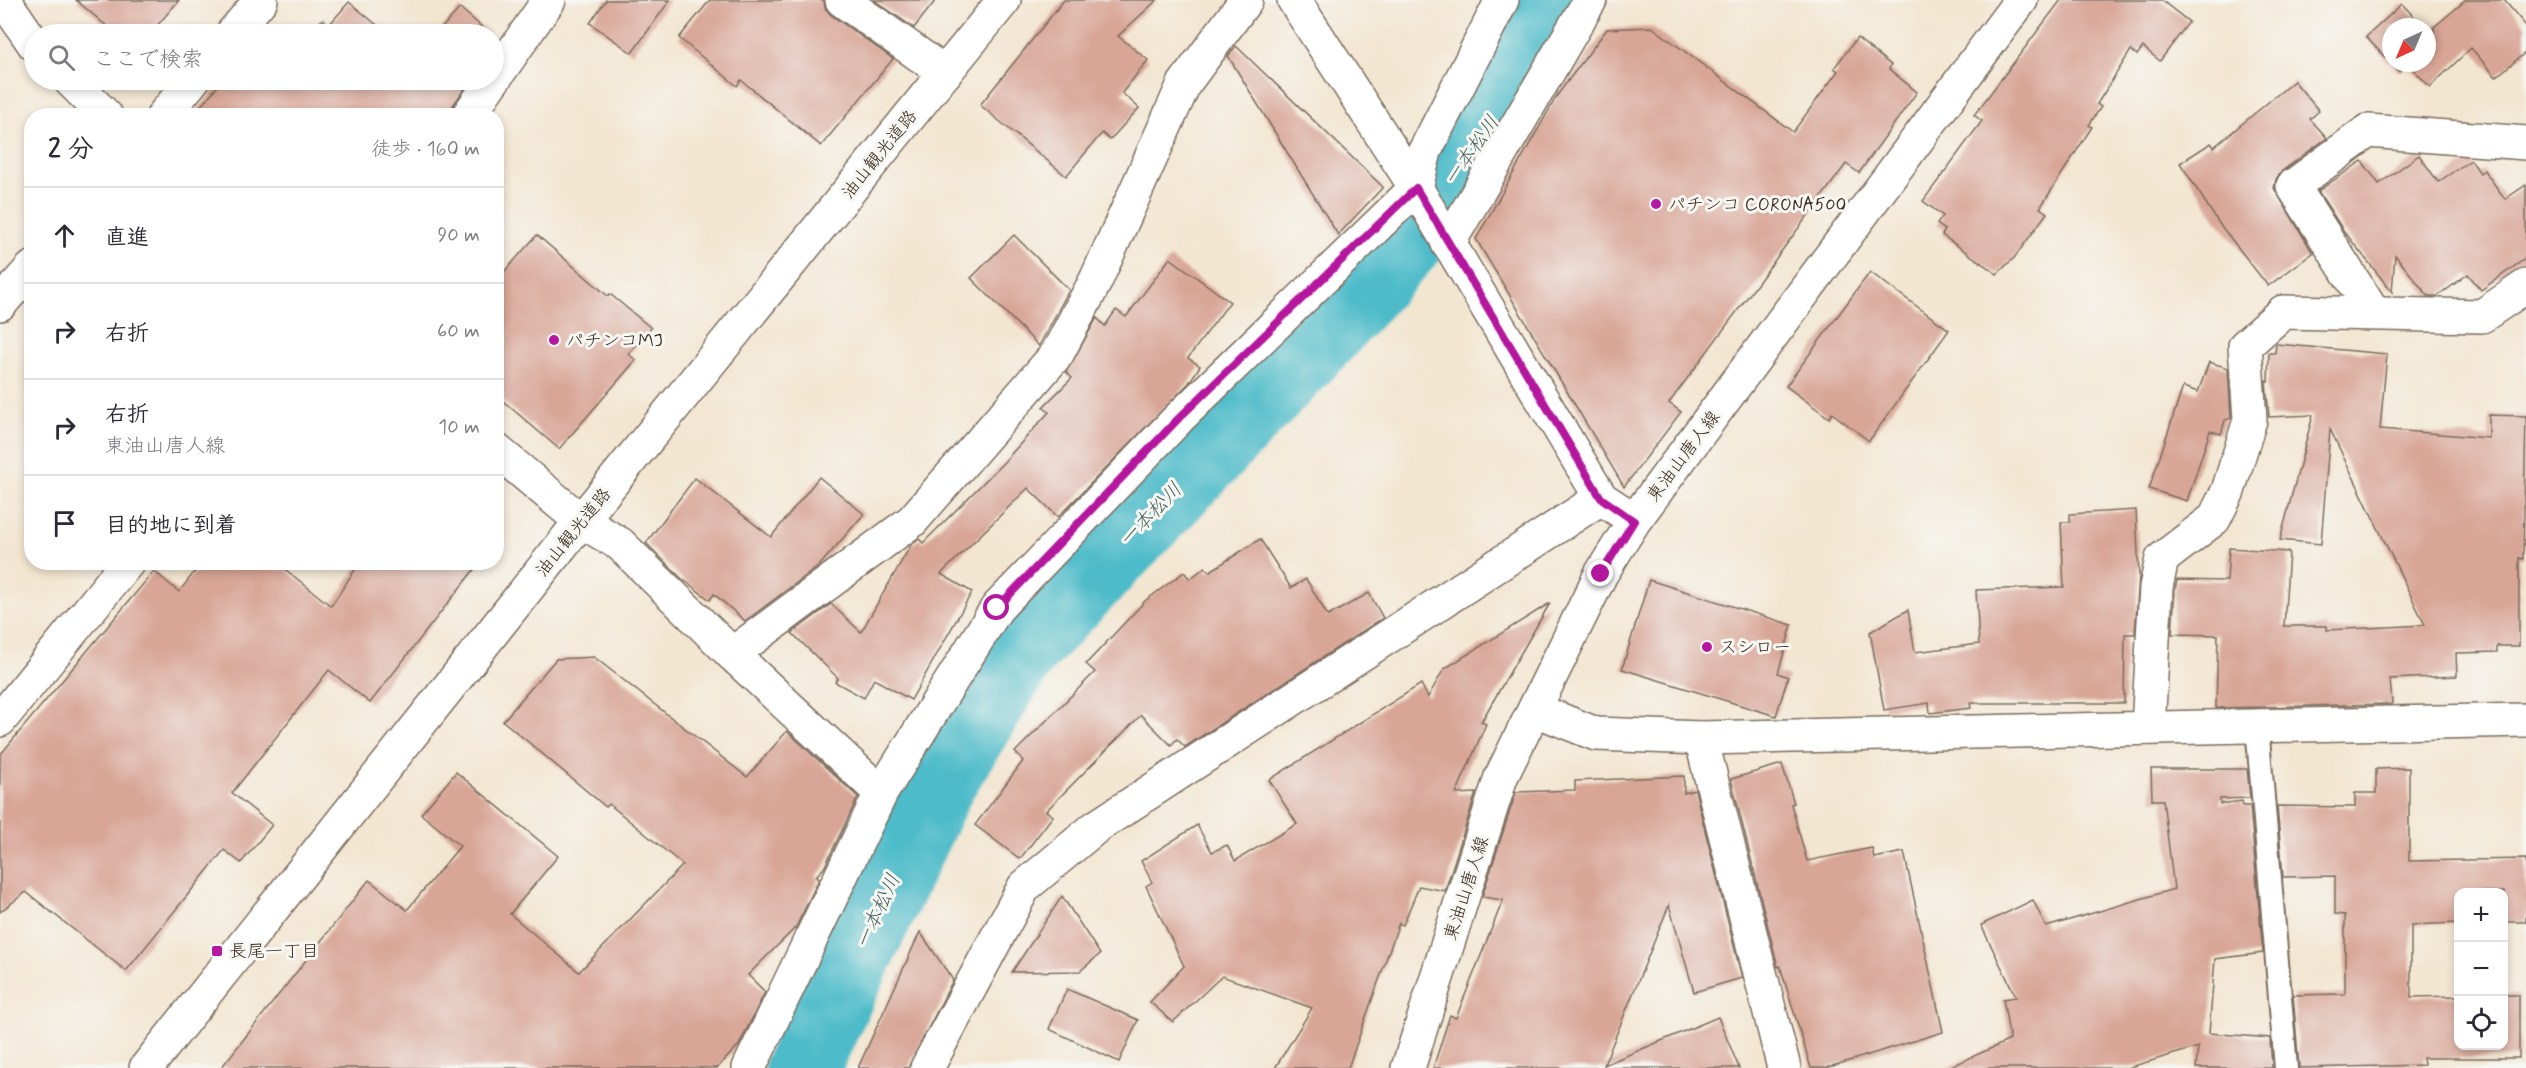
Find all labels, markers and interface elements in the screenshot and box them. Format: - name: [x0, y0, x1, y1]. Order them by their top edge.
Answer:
- north arrow: [2382, 18, 2436, 72]
- search box: [24, 24, 504, 90]
- icon: search: [45, 41, 78, 74]
- text: ここで検索: [93, 46, 203, 74]
- street label: 油山観光道路: [836, 105, 923, 204]
- water label: 一本松川: [1438, 110, 1506, 191]
- text: 2 分: [48, 133, 94, 167]
- text: 徒歩 · 160 m: [371, 136, 480, 163]
- place label: パチンコ CORONA500: [1668, 193, 1846, 217]
- marker: パチンコ CORONA500: [1649, 197, 1663, 211]
- icon: ahead: [48, 219, 81, 252]
- text: 90 m: [437, 222, 480, 249]
- text: 直進: [105, 224, 149, 252]
- icon: right: [48, 315, 81, 348]
- text: 60 m: [437, 318, 480, 345]
- text: 右折: [105, 320, 149, 348]
- place label: パチンコMJ: [566, 329, 663, 353]
- marker: パチンコMJ: [547, 333, 561, 347]
- text: 右折: [105, 401, 149, 429]
- street label: 東油山唐人線: [1642, 406, 1726, 507]
- icon: right: [48, 411, 81, 444]
- text: 10 m: [438, 414, 480, 441]
- text: 東油山唐人線: [105, 433, 225, 460]
- water label: 一本松川: [1114, 477, 1189, 553]
- street label: 油山観光道路: [530, 483, 617, 582]
- icon: arrive: [48, 507, 81, 540]
- text: 目的地に到着: [105, 512, 237, 540]
- route end: [1587, 560, 1613, 586]
- route start: [983, 594, 1009, 620]
- place label: スシロー: [1719, 636, 1791, 660]
- marker: スシロー: [1700, 640, 1714, 654]
- street label: 東油山唐人線: [1439, 833, 1495, 943]
- water label: 一本松川: [849, 870, 907, 954]
- map controls: [2454, 888, 2508, 1050]
- button: +: [2454, 888, 2508, 942]
- place label: 長尾一丁目: [229, 940, 319, 964]
- button: −: [2454, 942, 2508, 996]
- marker: 長尾一丁目: [210, 944, 224, 958]
- button: locate: [2454, 996, 2508, 1050]

